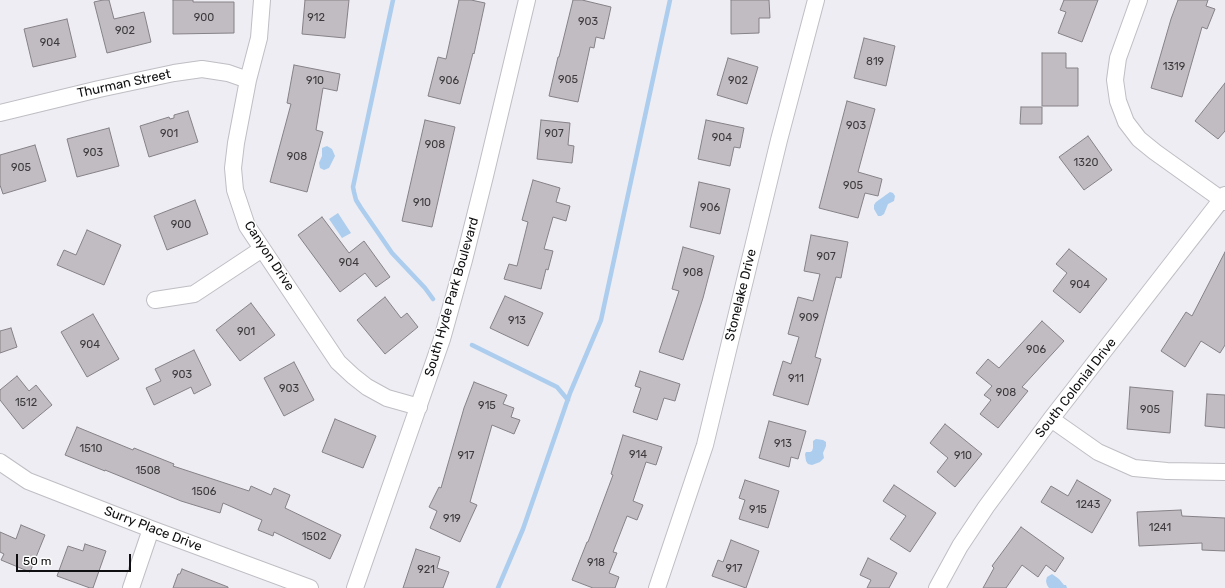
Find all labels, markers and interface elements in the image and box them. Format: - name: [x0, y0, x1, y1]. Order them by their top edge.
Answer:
- house number: 900: [194, 11, 214, 25]
- house number: 912: [307, 11, 325, 25]
- house number: 903: [578, 15, 598, 29]
- house number: 902: [115, 24, 135, 38]
- house number: 904: [40, 36, 60, 50]
- house number: 819: [866, 55, 884, 69]
- house number: 1319: [1163, 60, 1185, 74]
- street label: Thurman Street: [76, 66, 172, 102]
- house number: 905: [558, 73, 578, 87]
- house number: 910: [306, 74, 324, 88]
- house number: 906: [439, 74, 459, 88]
- house number: 902: [728, 74, 748, 88]
- house number: 903: [846, 119, 866, 133]
- house number: 901: [160, 127, 178, 141]
- house number: 907: [544, 127, 564, 141]
- house number: 904: [712, 131, 732, 145]
- house number: 908: [425, 138, 445, 152]
- house number: 903: [83, 146, 103, 160]
- house number: 908: [287, 150, 307, 164]
- house number: 1320: [1074, 156, 1098, 170]
- house number: 905: [11, 161, 31, 175]
- house number: 905: [843, 179, 863, 193]
- house number: 910: [413, 196, 431, 210]
- house number: 906: [700, 201, 720, 215]
- street label: South Hyde Park Boulevard: [422, 216, 482, 378]
- house number: 900: [171, 218, 191, 232]
- street label: Canyon Drive: [241, 218, 297, 294]
- street label: Stonelake Drive: [722, 247, 760, 343]
- house number: 907: [816, 250, 836, 264]
- house number: 904: [339, 256, 359, 270]
- house number: 908: [683, 266, 703, 280]
- house number: 904: [1070, 278, 1090, 292]
- house number: 909: [799, 311, 819, 325]
- house number: 913: [508, 314, 526, 328]
- house number: 901: [237, 325, 255, 339]
- street label: South Colonial Drive: [1032, 335, 1120, 441]
- house number: 904: [80, 338, 100, 352]
- house number: 906: [1026, 343, 1046, 357]
- house number: 903: [172, 368, 192, 382]
- house number: 911: [788, 372, 804, 386]
- house number: 903: [279, 382, 299, 396]
- house number: 908: [996, 386, 1016, 400]
- house number: 1512: [15, 396, 37, 410]
- house number: 915: [478, 399, 496, 413]
- house number: 905: [1140, 403, 1160, 417]
- house number: 913: [774, 437, 792, 451]
- house number: 1510: [80, 442, 102, 456]
- house number: 914: [629, 448, 647, 462]
- house number: 917: [458, 449, 474, 463]
- house number: 910: [954, 449, 972, 463]
- house number: 1508: [135, 464, 161, 478]
- house number: 1506: [192, 485, 216, 499]
- house number: 1243: [1076, 498, 1100, 512]
- street label: Surry Place Drive: [102, 503, 204, 555]
- house number: 915: [749, 503, 767, 517]
- house number: 919: [443, 512, 461, 526]
- house number: 1241: [1149, 521, 1171, 535]
- house number: 1502: [302, 530, 326, 544]
- scale bar: [18, 546, 133, 572]
- text: 50 m: [23, 554, 51, 568]
- house number: 918: [587, 556, 605, 570]
- house number: 917: [726, 562, 742, 576]
- house number: 921: [417, 563, 435, 577]

